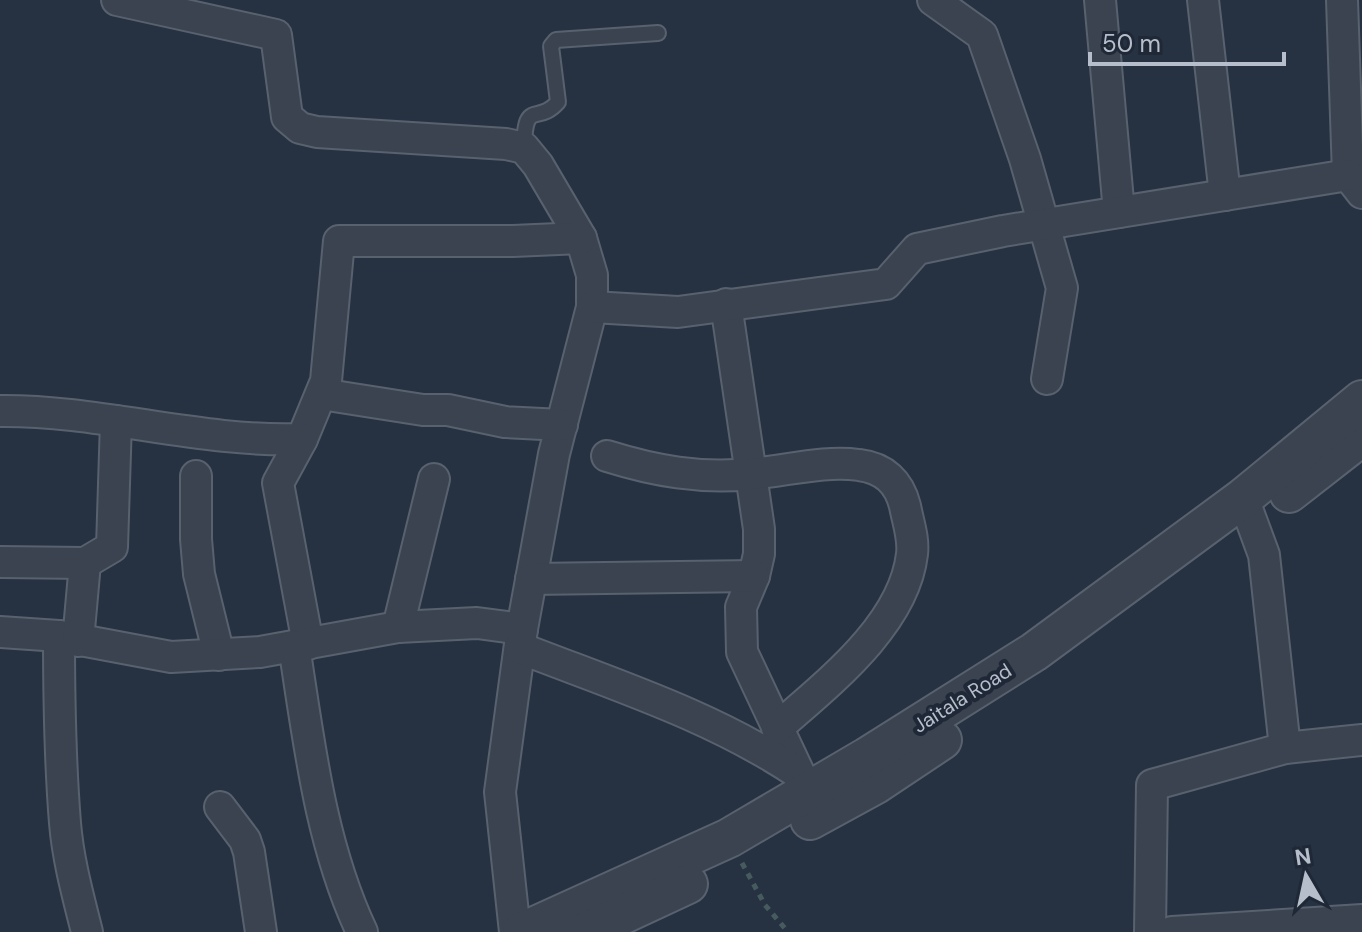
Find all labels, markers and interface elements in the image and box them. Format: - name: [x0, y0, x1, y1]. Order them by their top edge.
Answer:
- scale bar: [1090, 16, 1284, 66]
- text: 50 m: [1102, 28, 1161, 59]
- street label: Jaitala Road: [908, 657, 1016, 739]
- north arrow: [1266, 836, 1346, 916]
- text: N: [1293, 841, 1313, 872]

